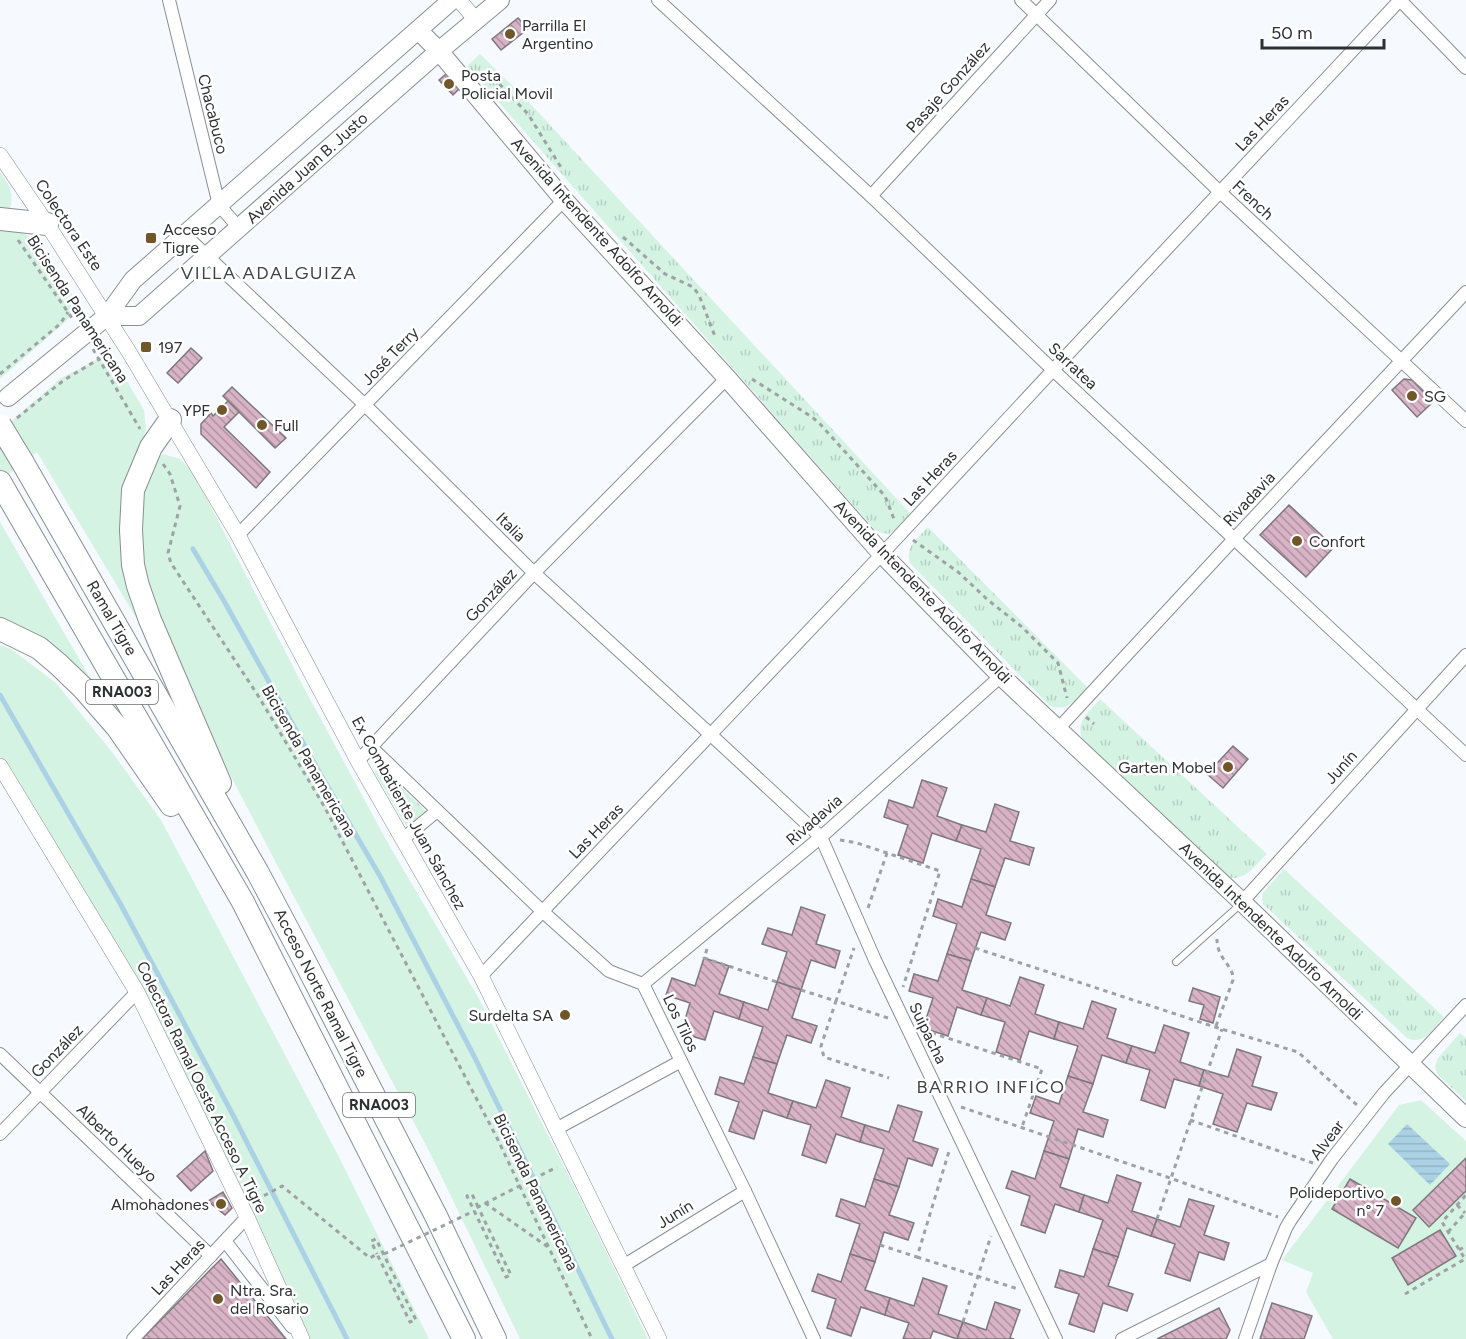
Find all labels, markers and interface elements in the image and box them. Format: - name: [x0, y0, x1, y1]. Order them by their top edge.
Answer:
- scale bar: [1262, 12, 1384, 50]
- place label: Parrilla El Argentino: [522, 16, 593, 53]
- text: 50 m: [1271, 22, 1313, 44]
- marker: Parrilla El Argentino: [503, 27, 517, 41]
- street label: Pasaje González: [902, 37, 994, 137]
- place label: Posta Policial Movil: [461, 66, 553, 103]
- street label: Chacabuco: [194, 72, 232, 156]
- marker: Posta Policial Movil: [442, 77, 456, 91]
- street label: Las Heras: [1231, 91, 1293, 155]
- street label: Avenida Juan B. Justo: [242, 108, 372, 228]
- street label: Avenida Intendente Adolfo Arnoldi: [507, 134, 687, 330]
- street label: Colectora Este: [31, 176, 107, 275]
- street label: French: [1229, 176, 1278, 224]
- place label: Acceso Tigre: [163, 220, 217, 257]
- marker: Acceso Tigre: [144, 231, 158, 245]
- street label: Bicisenda Panamericana: [23, 232, 133, 386]
- district label: VILLA ADALGUIZA: [181, 262, 357, 284]
- street label: José Terry: [358, 323, 423, 389]
- place label: 197: [158, 338, 183, 357]
- street label: Sarratea: [1045, 339, 1101, 393]
- marker: 197: [139, 340, 153, 354]
- place label: SG: [1424, 387, 1446, 406]
- marker: SG: [1405, 389, 1419, 403]
- place label: YPF: [182, 401, 210, 420]
- marker: YPF: [215, 403, 229, 417]
- place label: Full: [274, 416, 299, 435]
- marker: Full: [255, 418, 269, 432]
- street label: Las Heras: [899, 446, 961, 510]
- street label: Rivadavia: [1219, 468, 1279, 530]
- street label: Avenida Intendente Adolfo Arnoldi: [830, 496, 1016, 688]
- street label: Italia: [492, 508, 530, 546]
- place label: Confort: [1309, 532, 1365, 551]
- marker: Confort: [1290, 534, 1304, 548]
- street label: González: [461, 564, 521, 626]
- street label: Ramal Tigre: [83, 577, 141, 659]
- road number: RNA003: [86, 680, 158, 704]
- street label: Bicisenda Panamericana: [258, 682, 360, 840]
- street label: Ex Combatiente Juan Sánchez: [348, 713, 470, 913]
- street label: Junín: [1321, 746, 1361, 788]
- place label: Garten Mobel: [1118, 758, 1216, 777]
- marker: Garten Mobel: [1221, 760, 1235, 774]
- street label: Rivadavia: [782, 791, 846, 849]
- street label: Las Heras: [565, 799, 627, 863]
- street label: Avenida Intendente Adolfo Arnoldi: [1175, 838, 1367, 1024]
- street label: Acceso Norte Ramal Tigre: [270, 905, 372, 1081]
- street label: Colectora Ramal Oeste Acceso A Tigre: [133, 958, 271, 1216]
- street label: Los Tilos: [659, 991, 703, 1055]
- street label: Suipacha: [905, 999, 951, 1067]
- place label: Surdelta SA: [468, 1006, 553, 1025]
- marker: Surdelta SA: [558, 1008, 572, 1022]
- street label: González: [27, 1020, 87, 1082]
- district label: BARRIO INFICO: [917, 1076, 1065, 1098]
- road number: RNA003: [343, 1093, 415, 1117]
- street label: Alberto Hueyo: [73, 1100, 161, 1186]
- street label: Bicisenda Panamericana: [490, 1110, 582, 1274]
- street label: Alvear: [1306, 1116, 1348, 1164]
- place label: Polideportivo n° 7: [1289, 1183, 1384, 1220]
- marker: Polideportivo n° 7: [1389, 1194, 1403, 1208]
- place label: Almohadones: [111, 1195, 209, 1214]
- street label: Junín: [654, 1196, 697, 1232]
- marker: Almohadones: [214, 1197, 228, 1211]
- street label: Las Heras: [147, 1235, 209, 1299]
- place label: Ntra. Sra. del Rosario: [230, 1281, 309, 1318]
- marker: Ntra. Sra. del Rosario: [211, 1292, 225, 1306]

